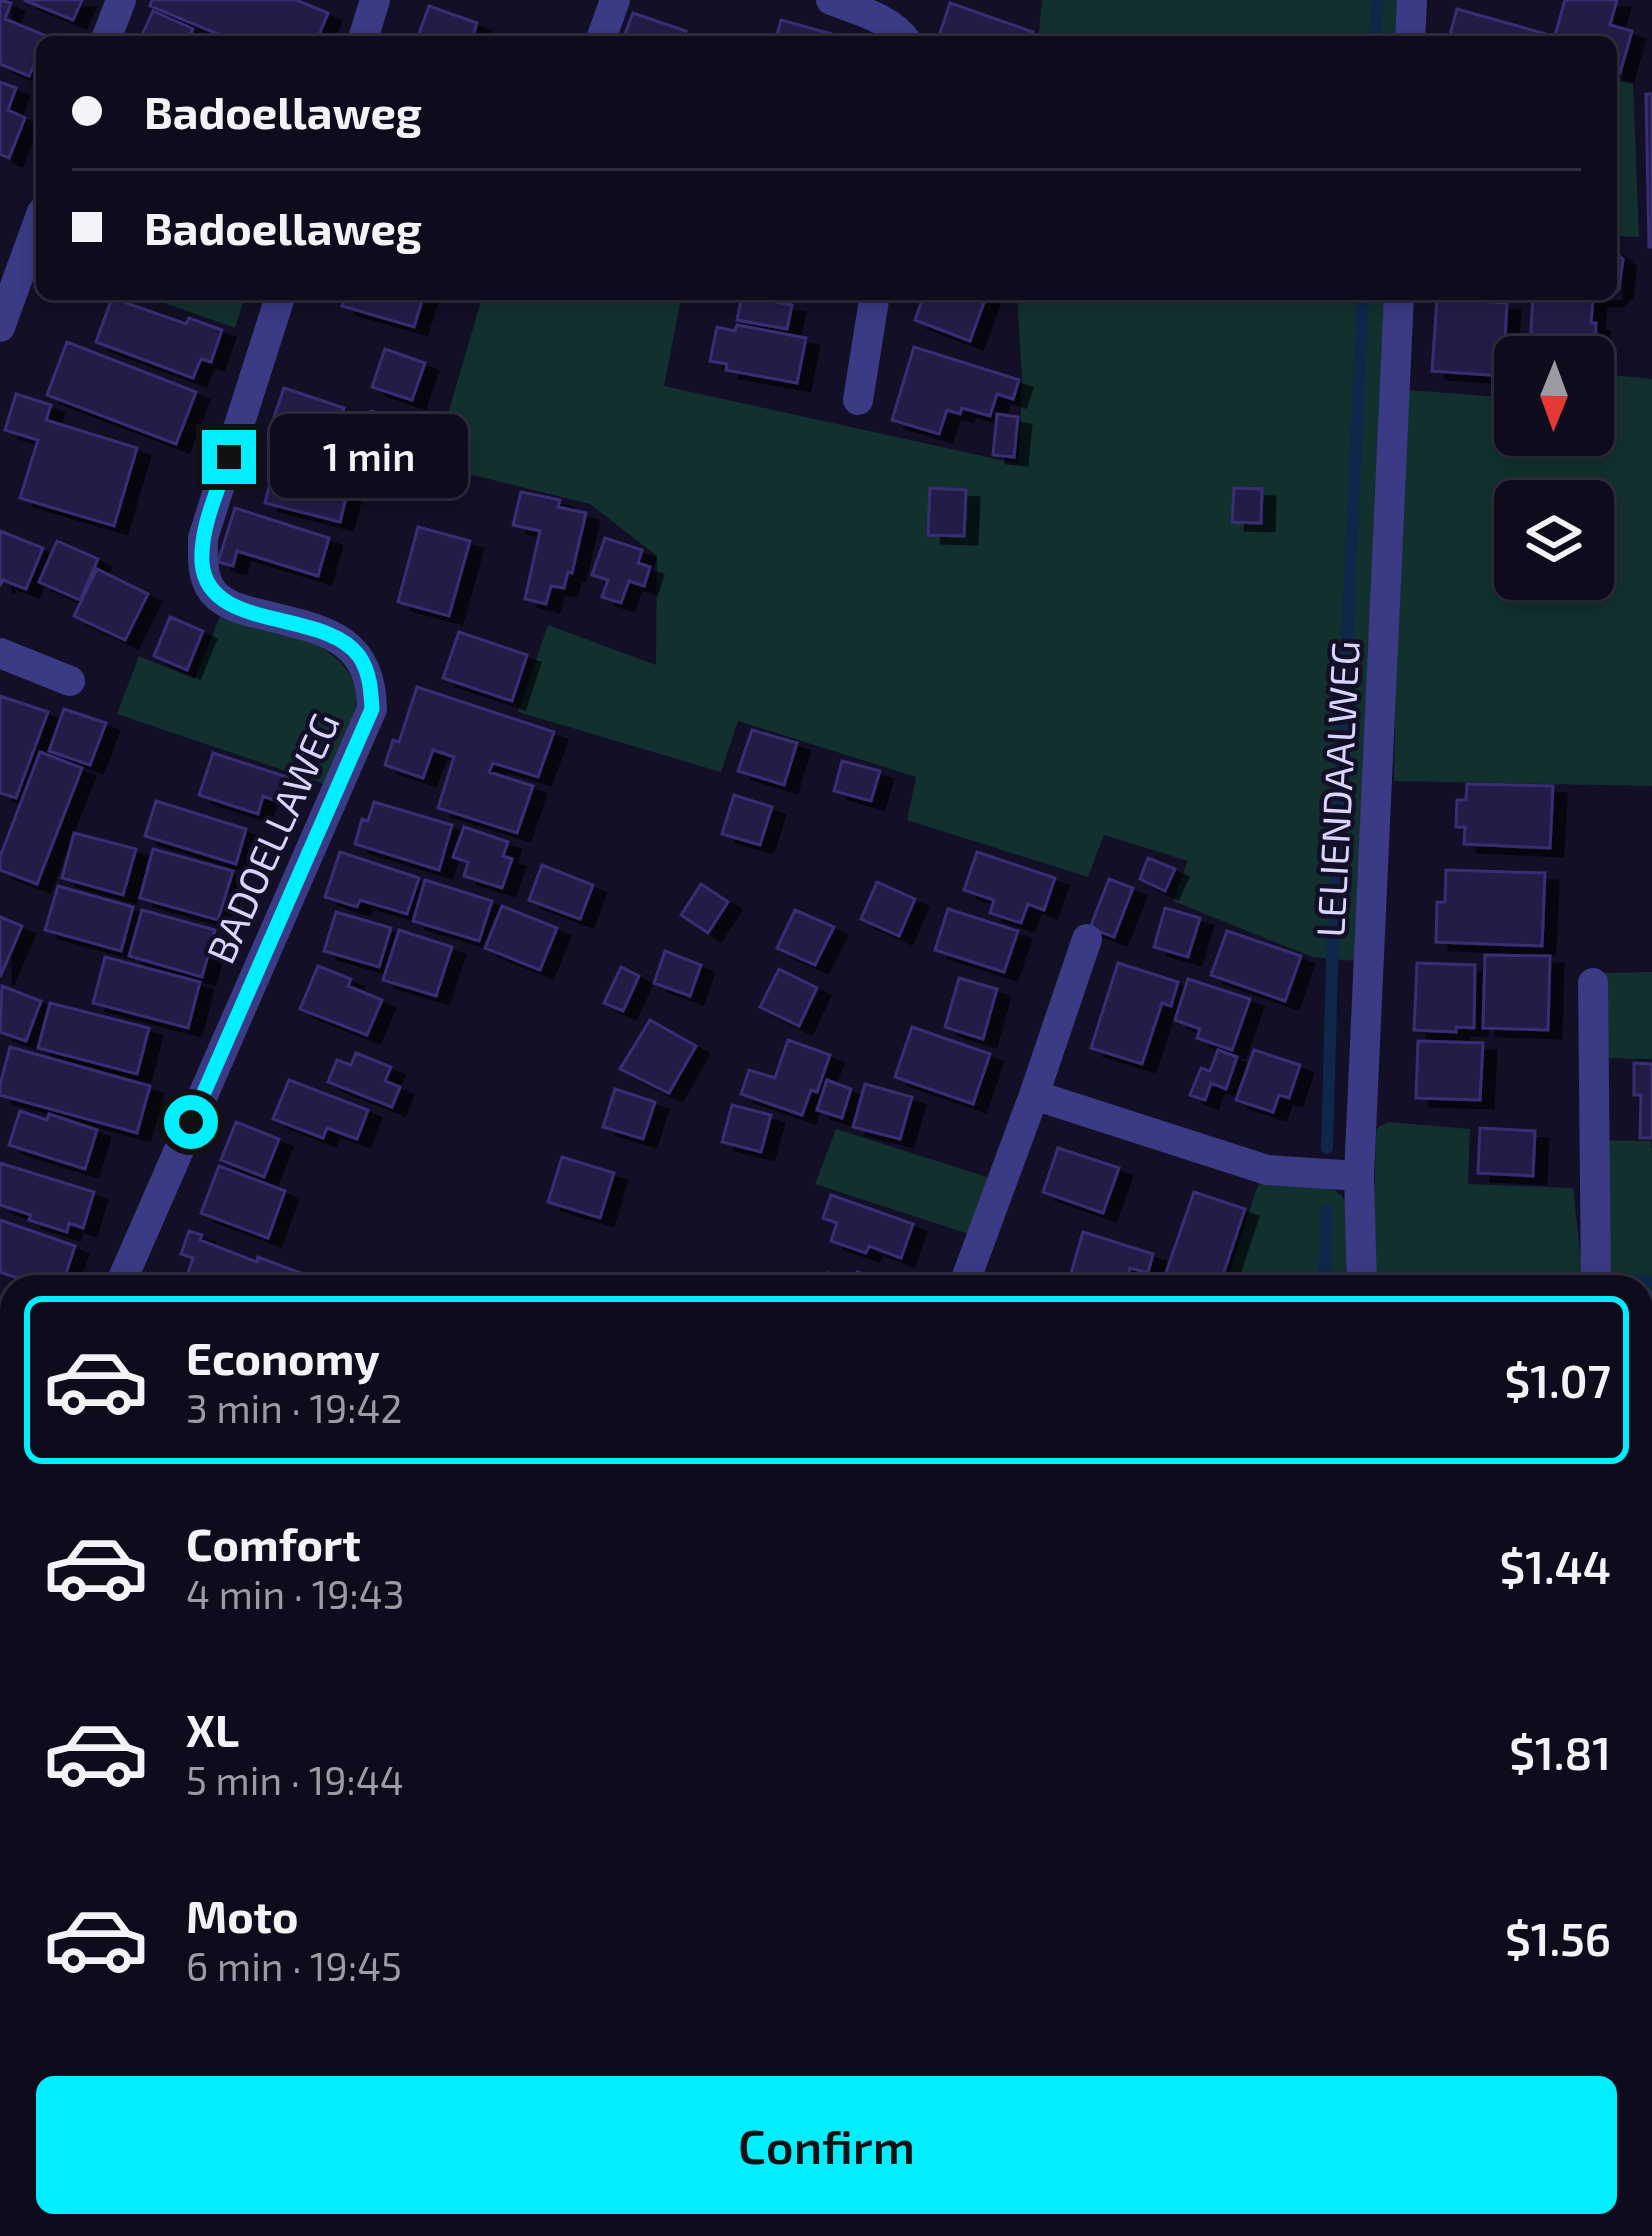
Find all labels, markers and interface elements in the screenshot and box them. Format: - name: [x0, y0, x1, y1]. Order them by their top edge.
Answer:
- text: Badoellaweg: [144, 84, 422, 138]
- text: Badoellaweg: [144, 200, 422, 254]
- north arrow: [1494, 336, 1614, 456]
- map controls: [1494, 336, 1614, 600]
- callout: 1 min: [271, 415, 469, 499]
- route end: [202, 430, 256, 484]
- text: 1 min: [323, 432, 415, 479]
- button: layers: [1494, 480, 1614, 600]
- street label: LELIENDAALWEG: [1305, 639, 1368, 938]
- street label: BADOELLAWEG: [195, 705, 348, 970]
- route start: [164, 1095, 218, 1149]
- icon: car: [42, 1326, 150, 1434]
- text: Economy: [186, 1330, 380, 1384]
- text: $1.07: [1504, 1353, 1611, 1407]
- text: 3 min · 19:42: [186, 1384, 402, 1431]
- icon: car: [42, 1512, 150, 1620]
- text: Comfort: [186, 1516, 361, 1570]
- text: $1.44: [1499, 1539, 1611, 1593]
- text: 4 min · 19:43: [186, 1570, 404, 1617]
- icon: car: [42, 1698, 150, 1806]
- text: XL: [186, 1702, 239, 1756]
- text: $1.81: [1509, 1725, 1611, 1779]
- text: 5 min · 19:44: [186, 1756, 404, 1803]
- icon: car: [42, 1884, 150, 1992]
- text: Moto: [186, 1888, 299, 1942]
- text: $1.56: [1505, 1911, 1611, 1965]
- text: 6 min · 19:45: [186, 1942, 402, 1989]
- button: Confirm: [36, 2076, 1617, 2214]

